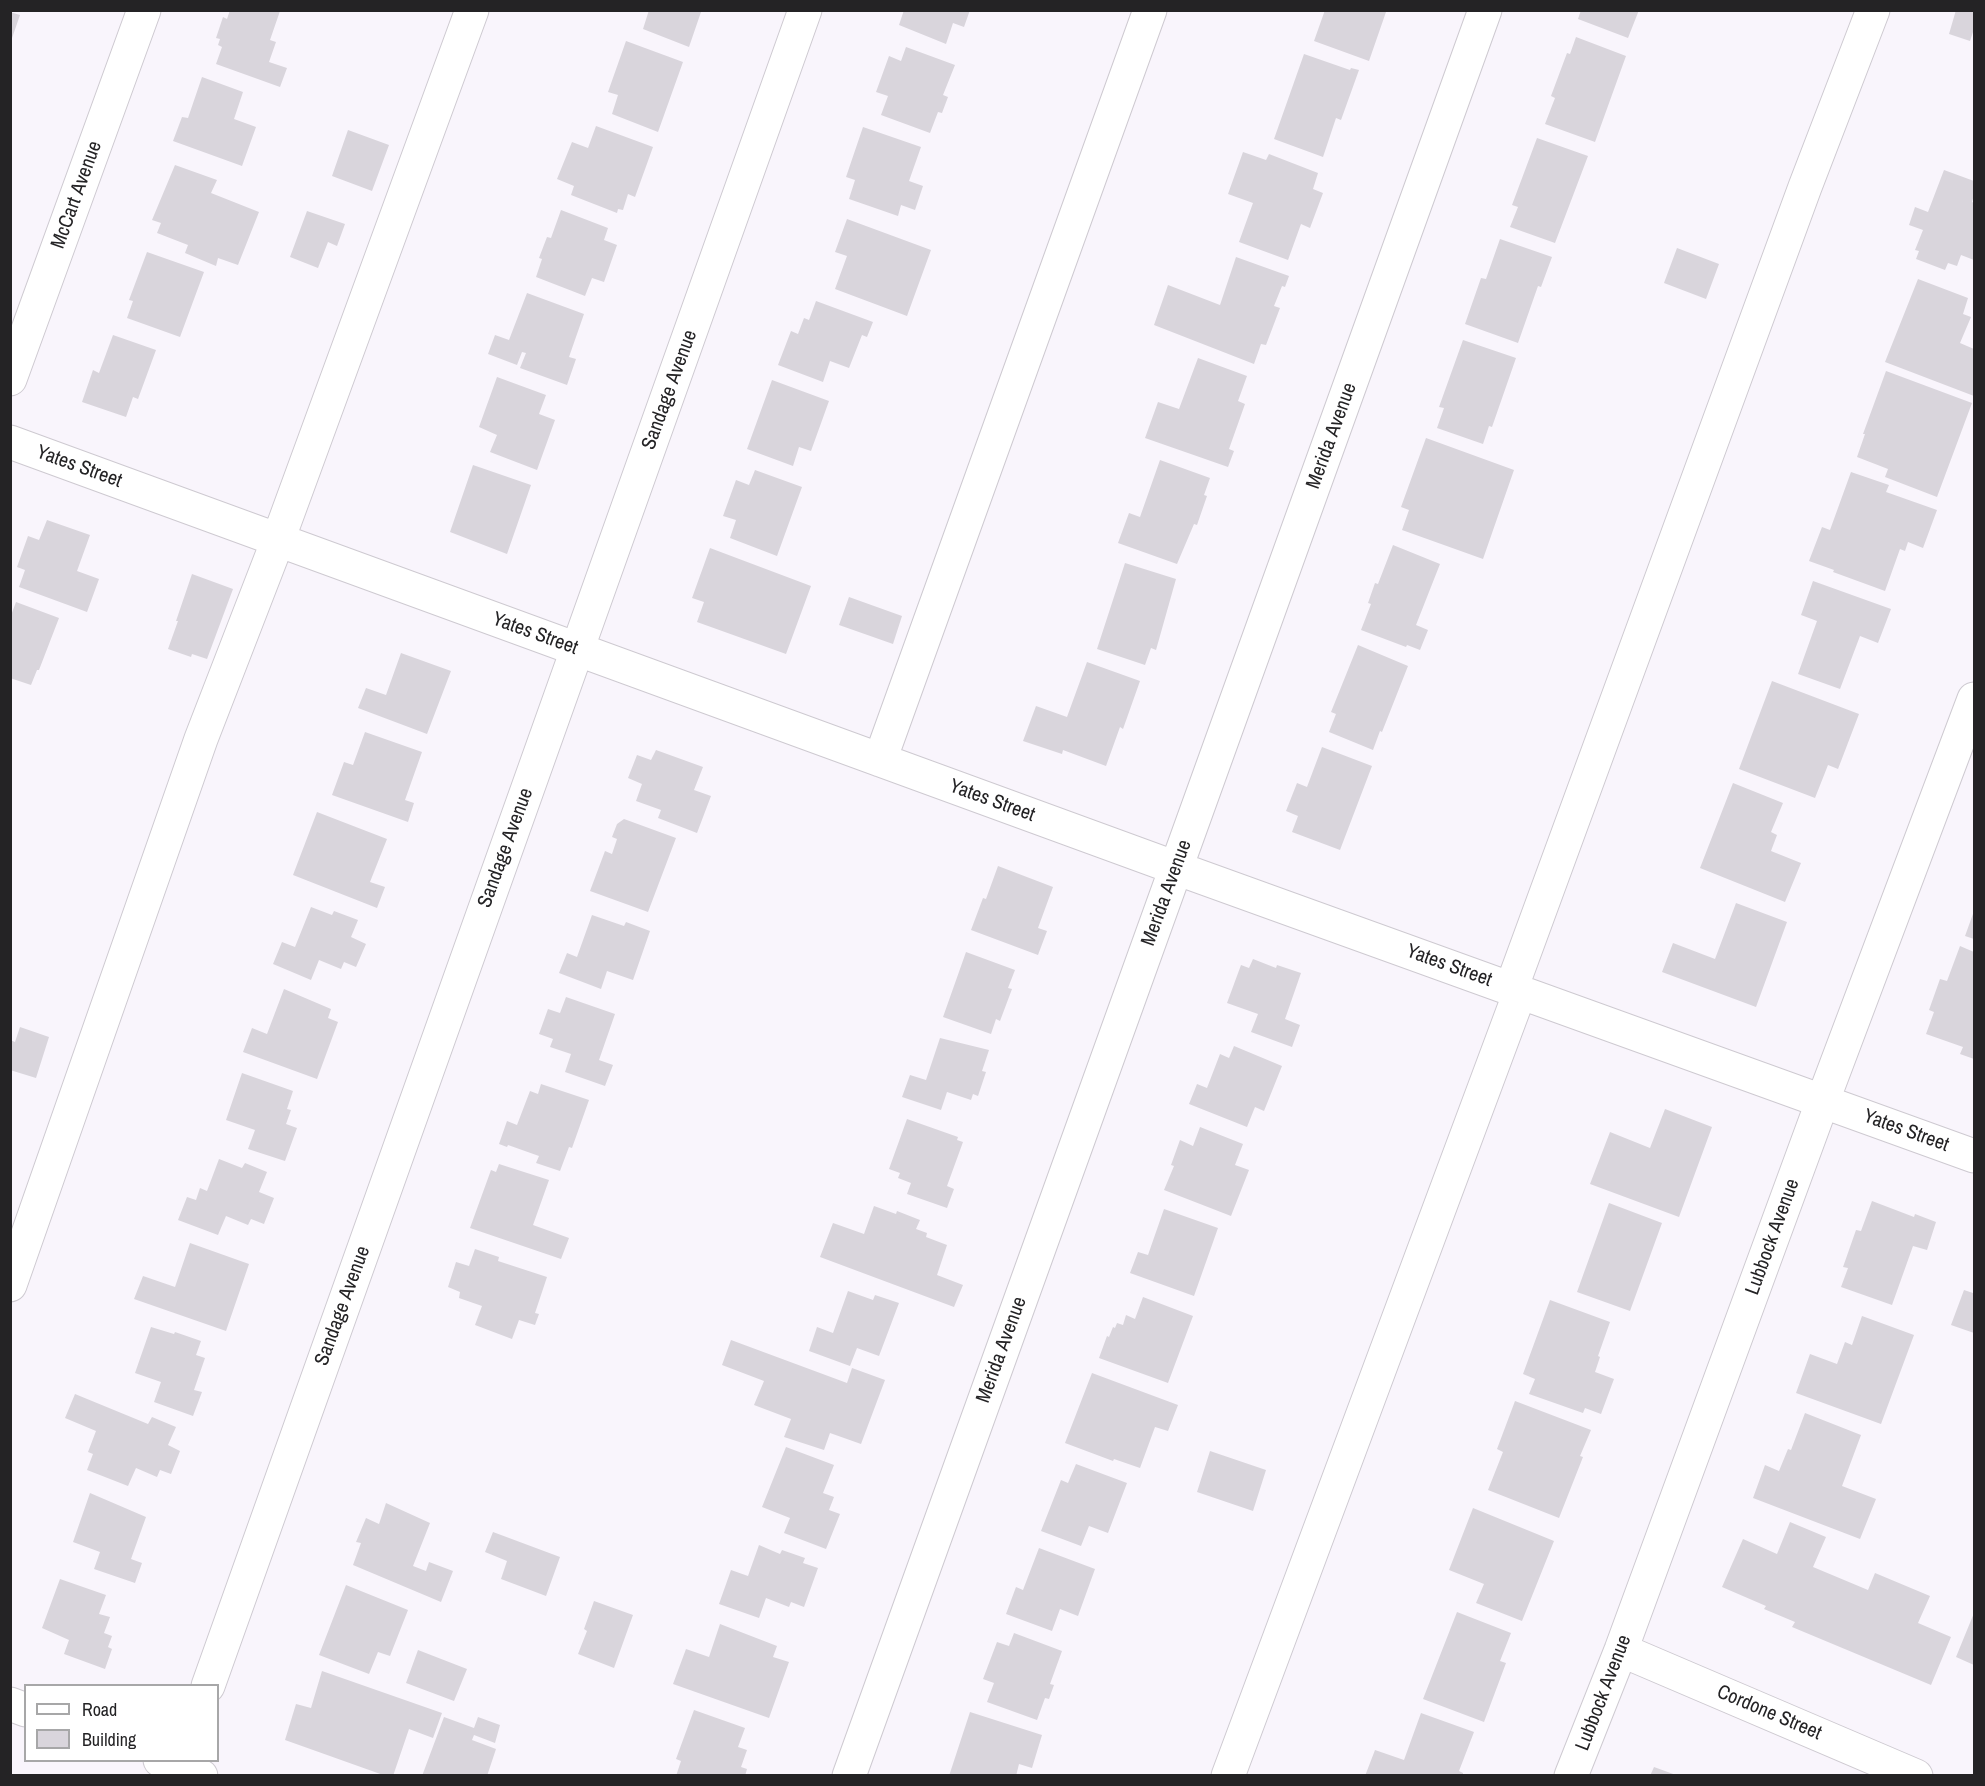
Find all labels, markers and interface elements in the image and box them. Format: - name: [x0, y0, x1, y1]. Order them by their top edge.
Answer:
- street label: McCart Avenue: [46, 138, 108, 252]
- street label: Sandage Avenue: [637, 327, 703, 453]
- street label: Merida Avenue: [1302, 380, 1362, 492]
- street label: Yates Street: [33, 440, 125, 494]
- street label: Yates Street: [489, 607, 581, 661]
- street label: Yates Street: [946, 774, 1038, 828]
- street label: Sandage Avenue: [473, 785, 539, 911]
- street label: Merida Avenue: [1137, 837, 1197, 949]
- street label: Yates Street: [1403, 939, 1495, 993]
- street label: Yates Street: [1860, 1104, 1952, 1158]
- street label: Lubbock Avenue: [1741, 1176, 1805, 1298]
- street label: Sandage Avenue: [310, 1243, 376, 1369]
- street label: Merida Avenue: [972, 1294, 1032, 1406]
- street label: Lubbock Avenue: [1571, 1632, 1637, 1754]
- street label: Cordone Street: [1713, 1680, 1825, 1746]
- legend: [24, 1684, 219, 1762]
- text: Road: [82, 1697, 117, 1722]
- text: Building: [82, 1727, 136, 1752]

